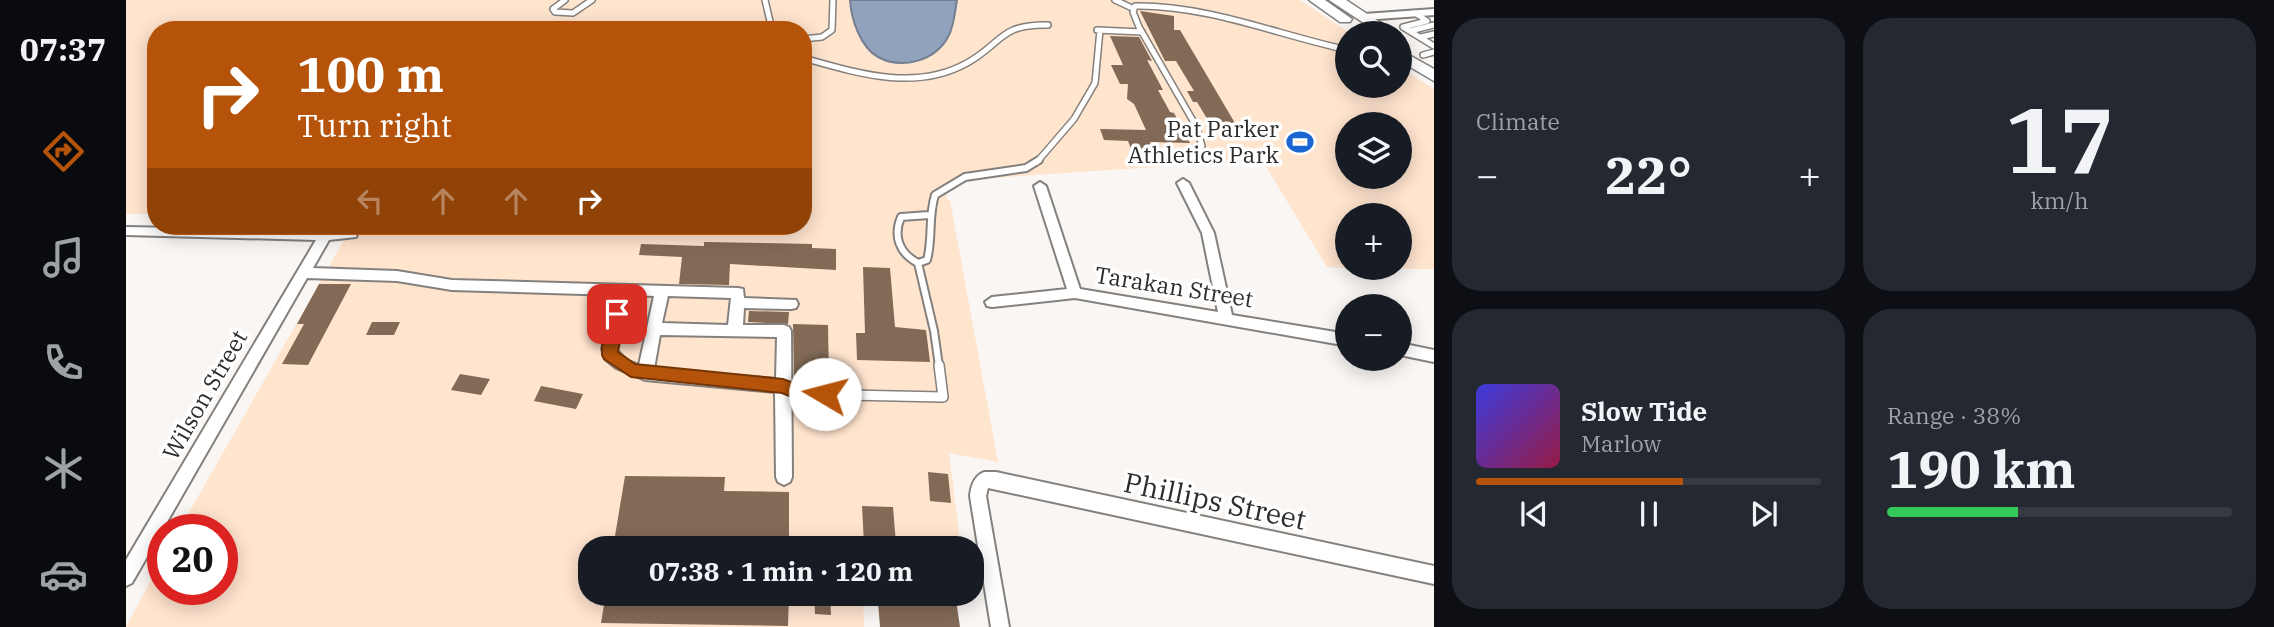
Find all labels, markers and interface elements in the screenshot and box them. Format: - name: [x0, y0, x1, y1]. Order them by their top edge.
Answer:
- map controls: [1335, 21, 1412, 371]
- button: search: [1335, 21, 1412, 98]
- text: 07:37: [20, 28, 106, 70]
- text: 100 m: [297, 42, 444, 105]
- icon: right: [182, 49, 273, 140]
- text: 17: [2005, 80, 2114, 198]
- text: Turn right: [297, 104, 452, 146]
- text: Climate: [1476, 106, 1560, 136]
- button: layers: [1335, 112, 1412, 189]
- place label: Pat Parker Athletics Park: [1128, 113, 1280, 169]
- icon: directions: [39, 127, 88, 176]
- sports icon: Pat Parker Athletics Park: [1285, 127, 1315, 157]
- text: 22°: [1605, 141, 1692, 208]
- text: −: [1476, 150, 1499, 199]
- text: +: [1798, 150, 1821, 199]
- icon: left: [351, 182, 389, 220]
- icon: ahead: [424, 182, 462, 220]
- icon: ahead: [497, 182, 535, 220]
- icon: right: [570, 182, 608, 220]
- text: km/h: [2030, 185, 2089, 215]
- button: +: [1335, 203, 1412, 280]
- icon: music: [39, 233, 88, 282]
- street label: Tarakan Street: [1093, 259, 1256, 313]
- pin: [587, 284, 647, 344]
- button: −: [1335, 294, 1412, 371]
- icon: arrive: [598, 295, 636, 333]
- street label: Wilson Street: [155, 324, 253, 465]
- icon: phone: [39, 338, 88, 387]
- position arrow: [788, 357, 862, 431]
- text: Slow Tide: [1581, 394, 1707, 428]
- text: Range · 38%: [1887, 400, 2021, 430]
- text: Marlow: [1581, 428, 1661, 458]
- text: 190 km: [1887, 435, 2076, 502]
- icon: climate: [39, 444, 88, 493]
- street label: Phillips Street: [1121, 463, 1310, 538]
- icon: previous: [1515, 495, 1553, 533]
- icon: pause: [1630, 495, 1668, 533]
- icon: next: [1745, 495, 1783, 533]
- speed limit sign: 20: [147, 514, 238, 605]
- icon: car: [39, 550, 88, 599]
- text: 07:38 · 1 min · 120 m: [649, 554, 913, 588]

